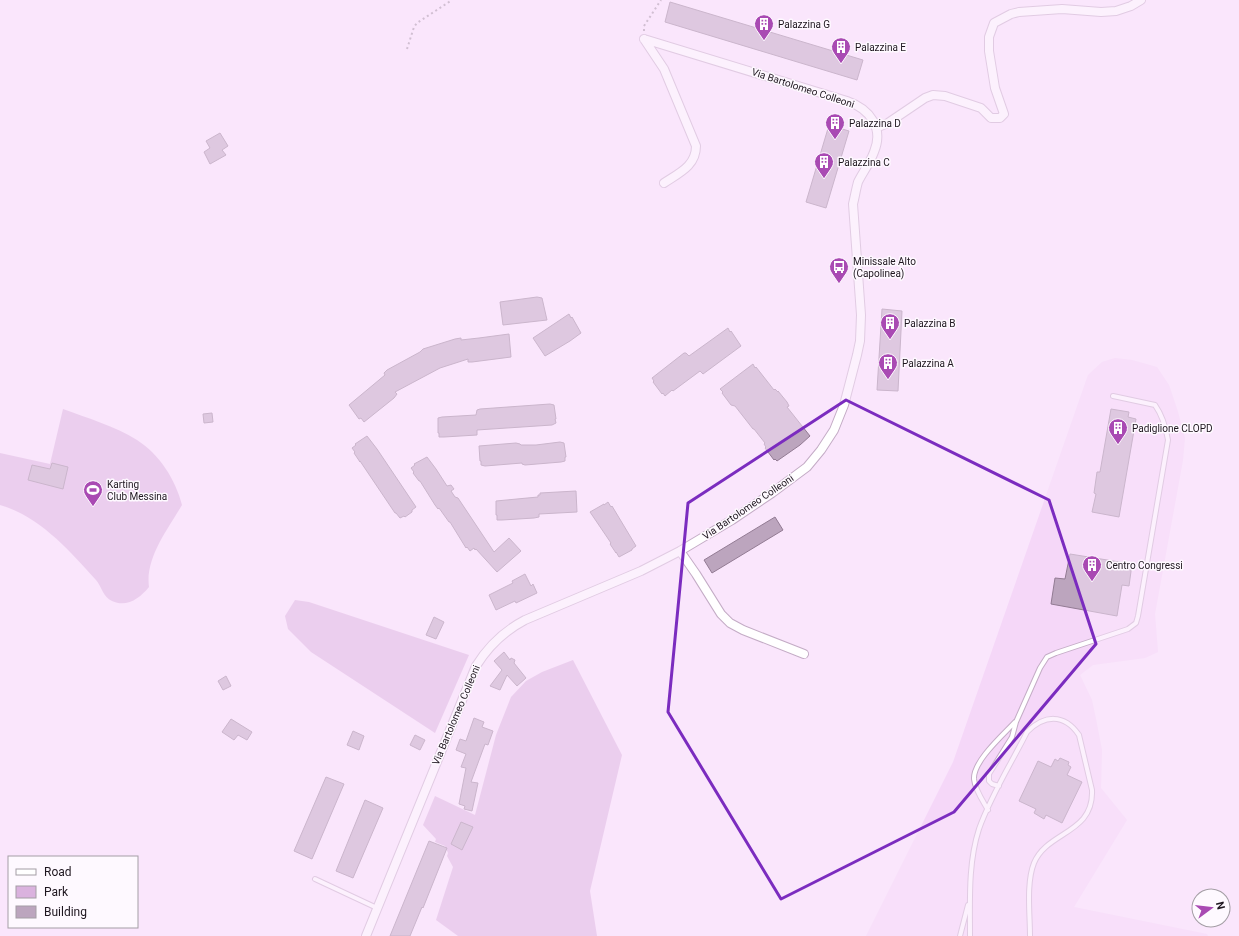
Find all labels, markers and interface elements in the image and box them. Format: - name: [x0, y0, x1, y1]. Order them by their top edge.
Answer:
- building icon: Palazzina G: [753, 13, 775, 41]
- place label: Palazzina G: [778, 19, 830, 30]
- building icon: Palazzina E: [830, 36, 852, 64]
- place label: Palazzina E: [855, 42, 906, 53]
- street label: Via Bartolomeo Colleoni: [750, 66, 856, 110]
- building icon: Palazzina D: [824, 112, 846, 140]
- place label: Palazzina D: [849, 118, 901, 129]
- building icon: Palazzina C: [813, 151, 835, 179]
- place label: Palazzina C: [838, 157, 890, 168]
- bus stop icon: Minissale Alto (Capolinea): [828, 256, 850, 284]
- place label: Minissale Alto (Capolinea): [853, 256, 916, 280]
- building icon: Palazzina B: [879, 312, 901, 340]
- place label: Palazzina B: [904, 318, 956, 329]
- building icon: Palazzina A: [877, 352, 899, 380]
- place label: Palazzina A: [902, 358, 954, 369]
- building icon: Padiglione CLOPD: [1107, 417, 1129, 445]
- place label: Padiglione CLOPD: [1132, 423, 1213, 434]
- street label: Via Bartolomeo Colleoni: [700, 472, 796, 542]
- sports icon: Karting Club Messina: [82, 479, 104, 507]
- place label: Karting Club Messina: [107, 479, 167, 502]
- building icon: Centro Congressi: [1081, 554, 1103, 582]
- place label: Centro Congressi: [1106, 560, 1183, 571]
- street label: Via Bartolomeo Colleoni: [430, 663, 482, 767]
- legend: [8, 856, 138, 928]
- text: Road: [44, 865, 72, 879]
- text: Park: [44, 885, 69, 899]
- north arrow: [1191, 888, 1231, 928]
- text: N: [1213, 900, 1228, 911]
- text: Building: [44, 905, 87, 919]

